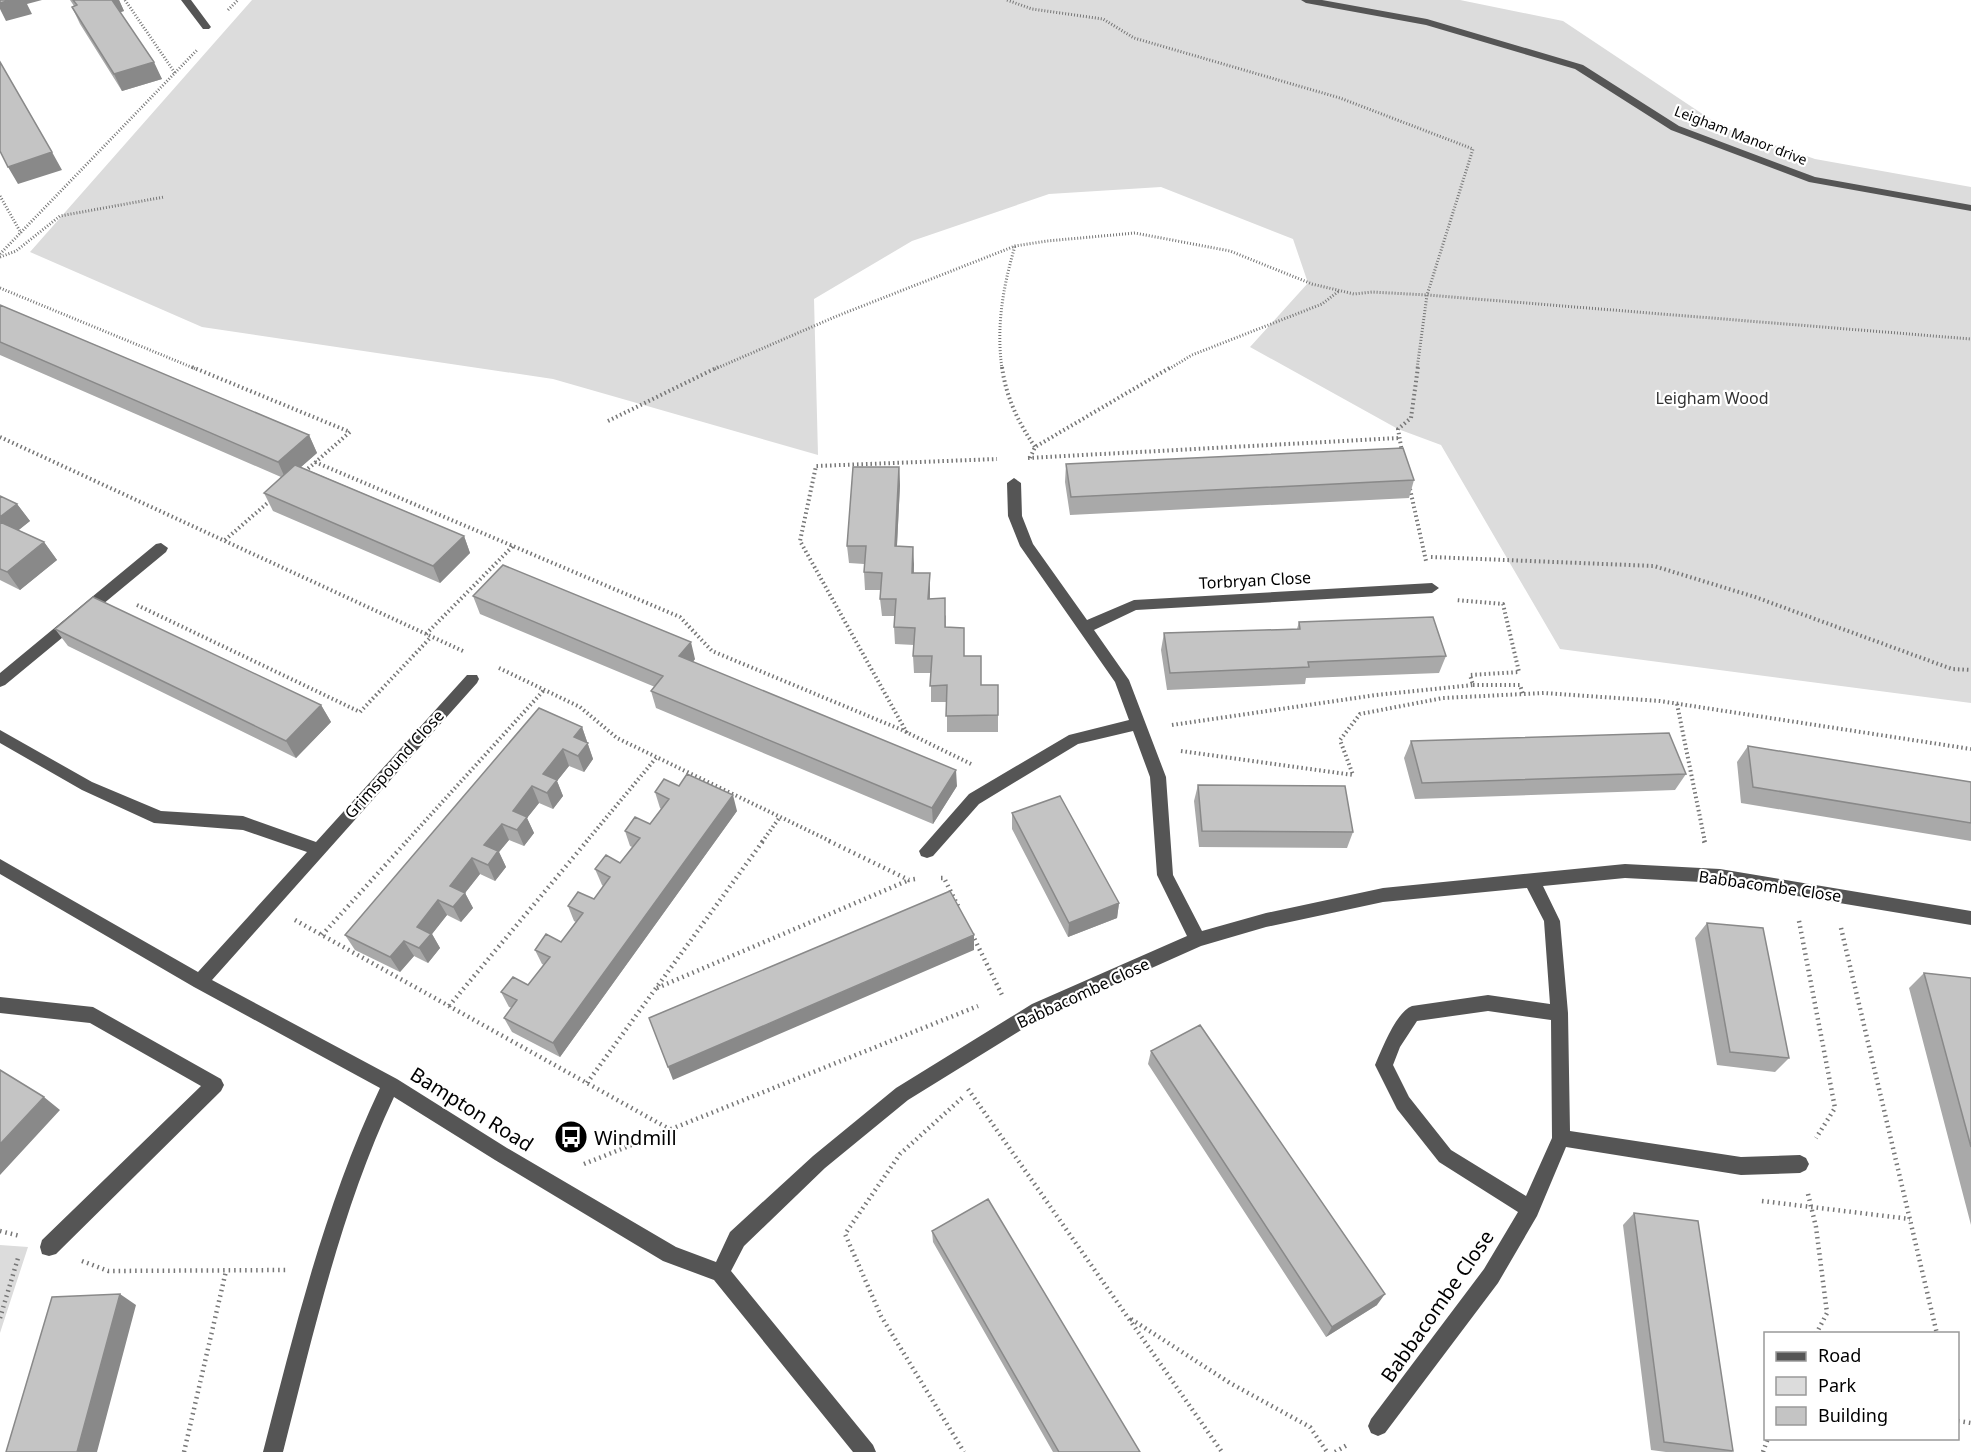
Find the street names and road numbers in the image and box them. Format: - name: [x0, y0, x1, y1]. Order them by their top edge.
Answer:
- street label: Leigham Manor drive: [1672, 101, 1810, 169]
- street label: Torbryan Close: [1198, 566, 1312, 594]
- street label: Grimspound Close: [339, 705, 449, 823]
- street label: Babbacombe Close: [1697, 865, 1843, 907]
- street label: Babbacombe Close: [1013, 953, 1153, 1033]
- street label: Bampton Road: [405, 1060, 539, 1158]
- street label: Babbacombe Close: [1374, 1225, 1500, 1387]

